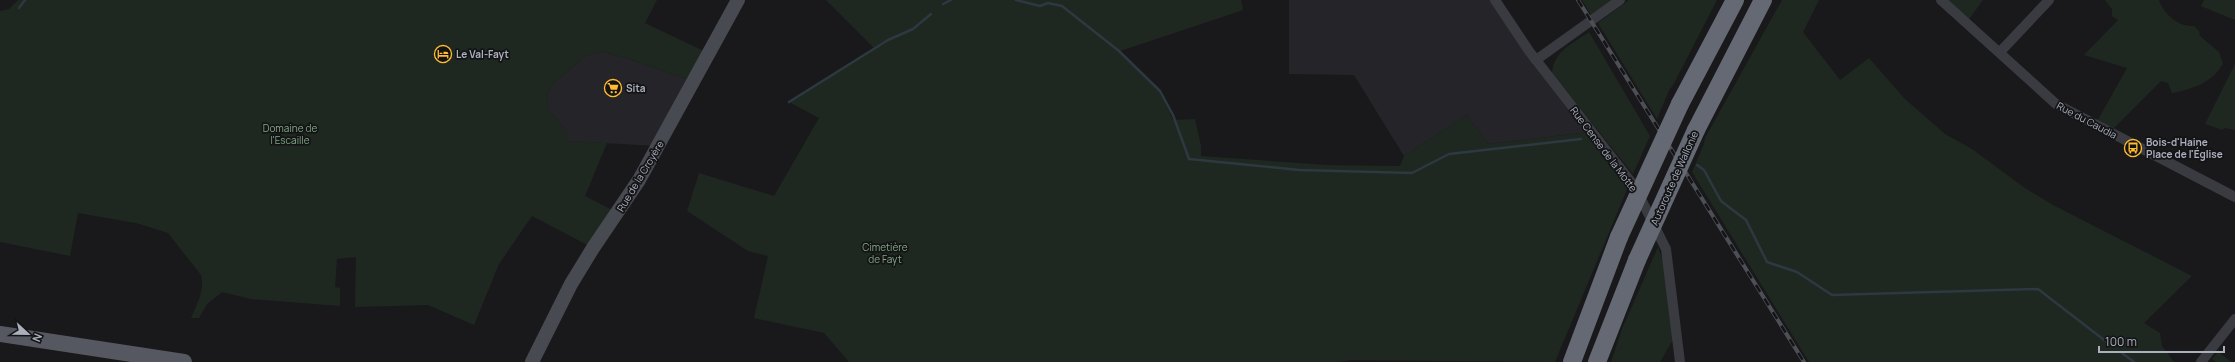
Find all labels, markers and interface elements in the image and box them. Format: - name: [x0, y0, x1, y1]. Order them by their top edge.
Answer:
- hotel icon: Le Val-Fayt: [433, 44, 453, 64]
- place label: Le Val-Fayt: [456, 47, 509, 61]
- supermarket icon: Sita: [603, 78, 623, 98]
- place label: Sita: [626, 81, 646, 95]
- street label: Rue du Caudia: [2054, 98, 2120, 142]
- street label: Rue Cense de la Motte: [1567, 104, 1641, 195]
- park label: Domaine de l'Escaille: [263, 121, 317, 147]
- street label: Autoroute de Wallonie: [1647, 128, 1701, 227]
- place label: Bois-d'Haine Place de l'Église: [2146, 135, 2223, 161]
- street label: Rue de la Croyère: [613, 138, 667, 214]
- bus stop icon: Bois-d'Haine Place de l'Église: [2123, 138, 2143, 158]
- park label: Cimetière de Fayt: [862, 240, 908, 266]
- north arrow: [8, 314, 48, 354]
- scale bar: [2099, 328, 2224, 354]
- text: N: [29, 331, 46, 344]
- text: 100 m: [2105, 333, 2137, 350]

